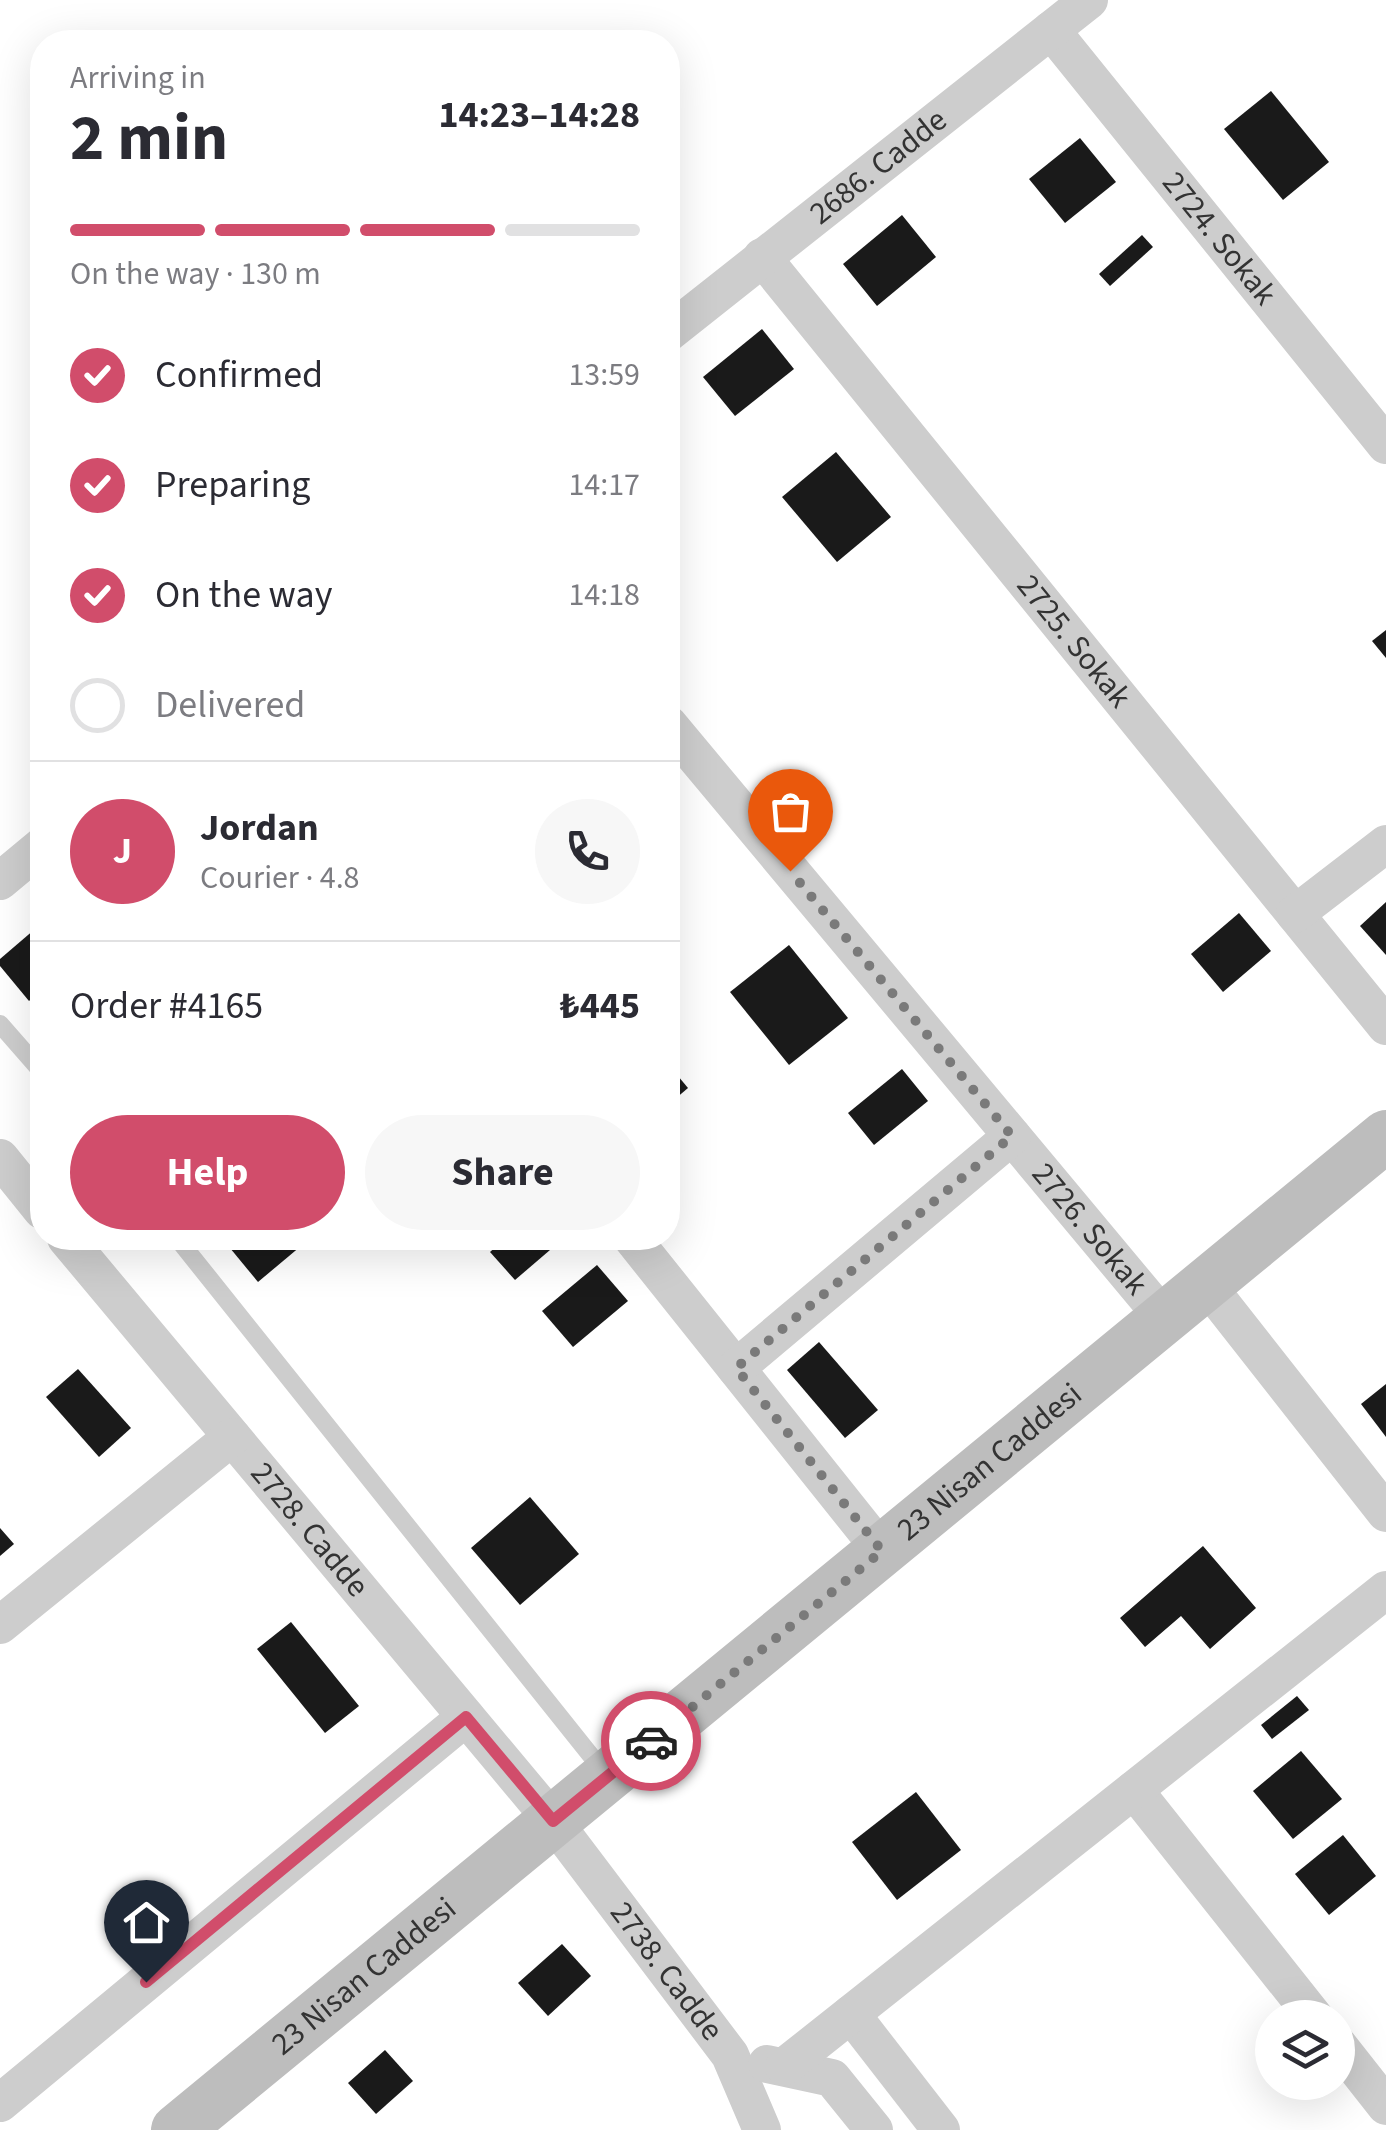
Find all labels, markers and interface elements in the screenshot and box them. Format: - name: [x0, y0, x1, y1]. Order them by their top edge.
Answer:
- text: Arriving in: [70, 55, 206, 101]
- text: 14:23–14:28: [438, 88, 640, 142]
- text: 2 min: [70, 92, 228, 185]
- street label: 2686. Cadde: [800, 98, 957, 236]
- street label: 2724. Sokak: [1151, 162, 1288, 315]
- text: On the way · 130 m: [70, 251, 321, 297]
- icon: check: [70, 348, 125, 403]
- text: Confirmed: [155, 348, 323, 402]
- text: 13:59: [568, 352, 640, 398]
- icon: check: [70, 458, 125, 513]
- text: Preparing: [155, 458, 310, 512]
- text: 14:17: [568, 462, 640, 508]
- street label: 2725. Sokak: [1006, 565, 1142, 718]
- icon: check: [70, 568, 125, 623]
- text: On the way: [155, 568, 332, 622]
- text: 14:18: [568, 572, 640, 618]
- text: Delivered: [155, 678, 305, 732]
- pin: [748, 769, 833, 872]
- icon: bag: [763, 784, 818, 839]
- button: phone: [535, 799, 640, 904]
- text: Jordan: [200, 801, 319, 855]
- text: J: [113, 824, 132, 878]
- text: Courier · 4.8: [200, 855, 360, 901]
- text: Order #4165: [70, 979, 263, 1033]
- text: ₺445: [560, 979, 640, 1033]
- button: Help: [70, 1115, 345, 1230]
- button: Share: [365, 1115, 640, 1230]
- street label: 2726. Sokak: [1021, 1153, 1159, 1305]
- street label: 23 Nisan Caddesi: [887, 1372, 1092, 1552]
- street label: 2728. Cadde: [239, 1452, 380, 1607]
- courier: [601, 1691, 701, 1791]
- icon: car: [624, 1714, 679, 1769]
- pin: [104, 1880, 189, 1983]
- street label: 23 Nisan Caddesi: [261, 1886, 466, 2066]
- street label: 2738. Cadde: [599, 1892, 734, 2050]
- icon: home: [119, 1895, 174, 1950]
- map controls: [1255, 2000, 1355, 2100]
- button: layers: [1255, 2000, 1355, 2100]

